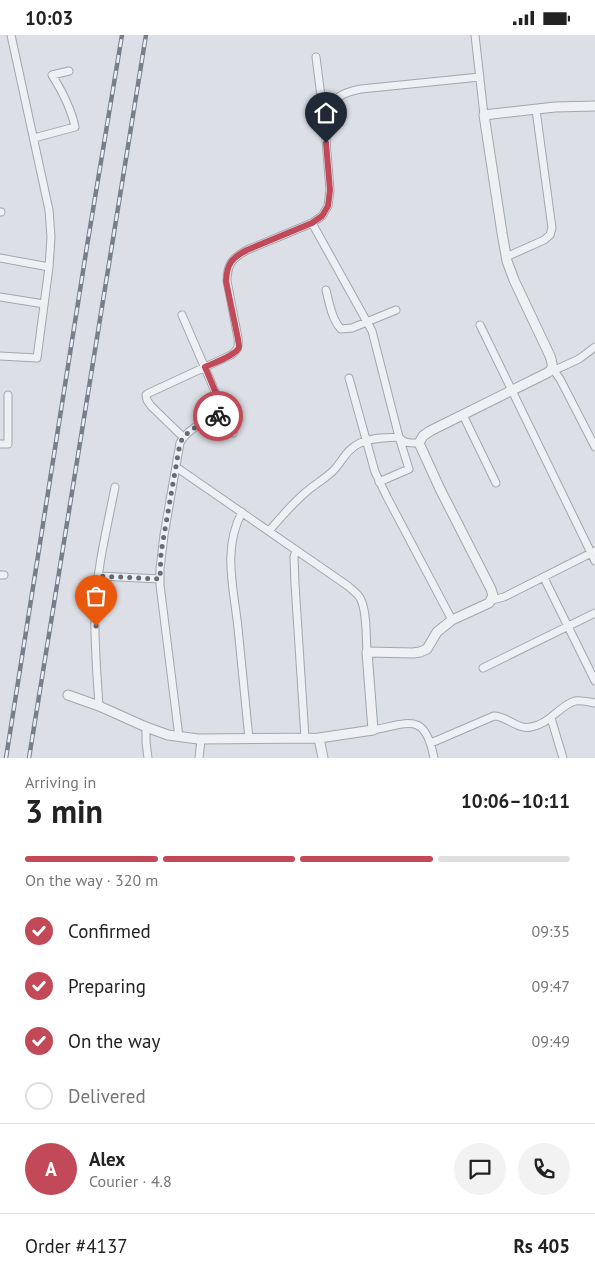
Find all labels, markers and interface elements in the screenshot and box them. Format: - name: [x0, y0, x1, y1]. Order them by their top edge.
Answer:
- text: 10:03: [25, 6, 73, 30]
- pin: [305, 92, 347, 143]
- icon: home: [312, 99, 340, 127]
- courier: [193, 391, 243, 441]
- icon: bike: [204, 402, 232, 430]
- pin: [75, 575, 117, 626]
- icon: bag: [82, 582, 110, 610]
- text: Arriving in: [25, 772, 96, 792]
- text: 10:06–10:11: [461, 789, 570, 813]
- text: 3 min: [25, 790, 103, 832]
- text: On the way · 320 m: [25, 870, 158, 890]
- icon: check: [25, 917, 53, 945]
- text: Confirmed: [68, 919, 151, 943]
- text: 09:35: [532, 921, 570, 941]
- icon: check: [25, 972, 53, 1000]
- text: Preparing: [68, 974, 146, 998]
- text: 09:47: [532, 976, 570, 996]
- icon: check: [25, 1027, 53, 1055]
- text: On the way: [68, 1029, 160, 1053]
- text: 09:49: [532, 1031, 570, 1051]
- text: Delivered: [68, 1084, 146, 1108]
- button: chat: [454, 1143, 506, 1195]
- button: phone: [518, 1143, 570, 1195]
- text: Alex: [89, 1147, 125, 1171]
- text: A: [45, 1157, 57, 1181]
- text: Courier · 4.8: [89, 1171, 172, 1191]
- text: Order #4137: [25, 1234, 128, 1258]
- text: Rs 405: [513, 1234, 570, 1258]

